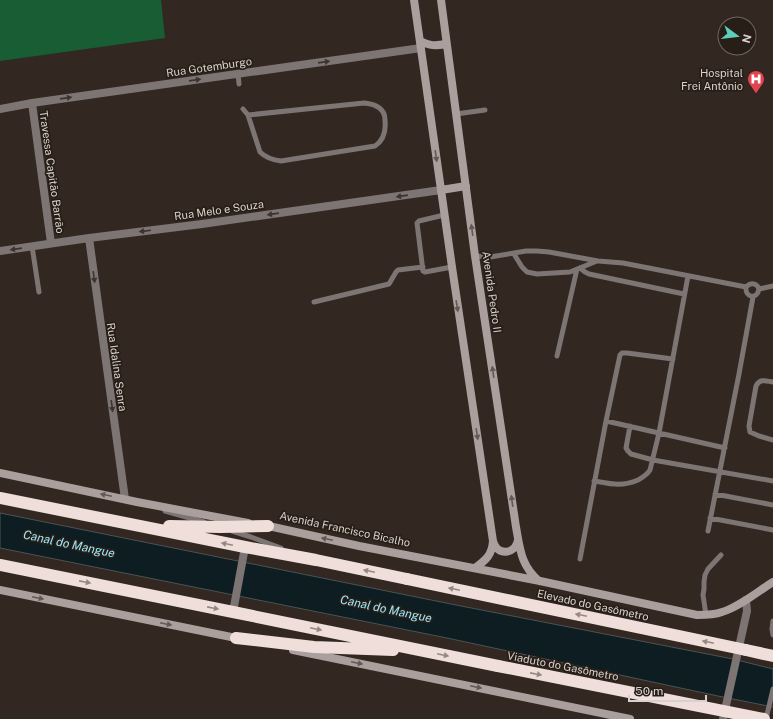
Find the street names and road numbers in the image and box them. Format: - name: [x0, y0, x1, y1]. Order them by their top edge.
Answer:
- street label: Rua Gotemburgo: [165, 55, 253, 79]
- street label: Travessa Capitão Barrão: [37, 110, 67, 234]
- street label: Rua Melo e Souza: [173, 198, 265, 222]
- street label: Avenida Pedro II: [480, 250, 504, 334]
- street label: Rua Idalina Senra: [105, 322, 129, 412]
- street label: Avenida Francisco Bicalho: [279, 509, 411, 549]
- street label: Elevado do Gasômetro: [536, 587, 650, 623]
- street label: Viaduto do Gasômetro: [506, 649, 620, 683]

